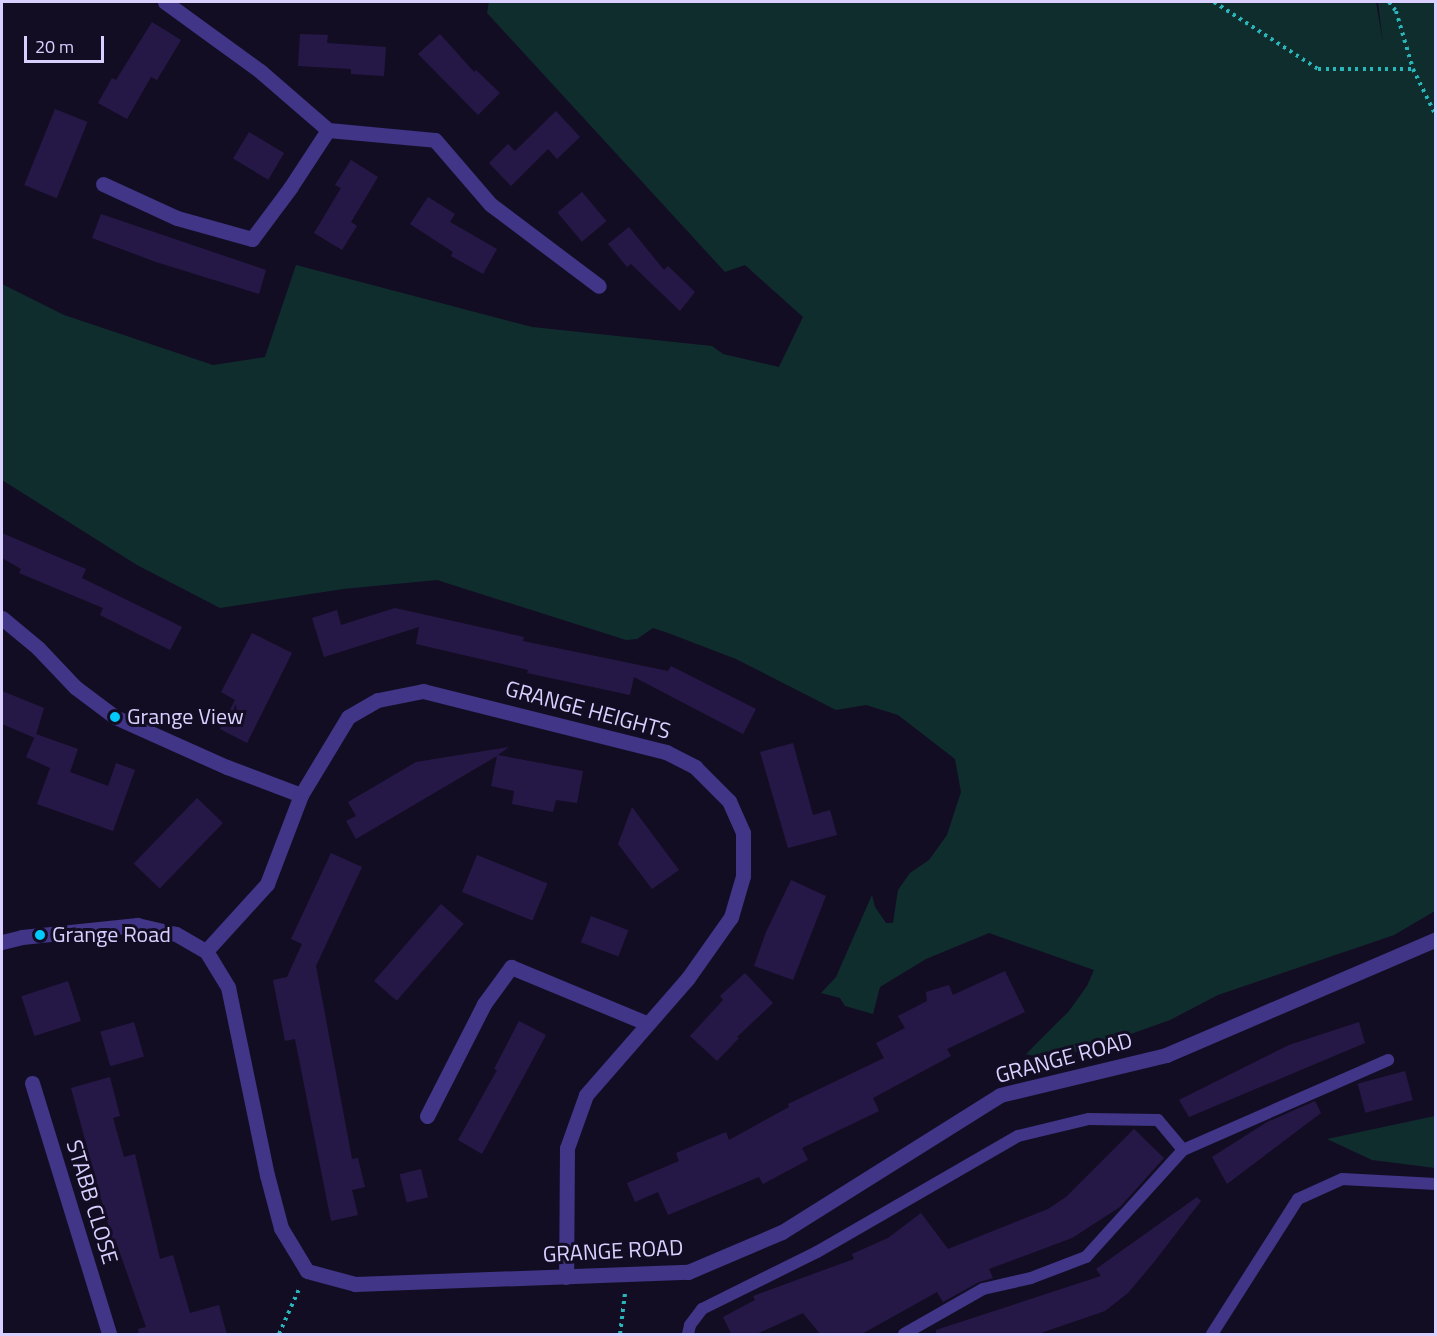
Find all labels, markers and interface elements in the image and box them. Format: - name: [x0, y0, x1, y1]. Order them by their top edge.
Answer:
- scale bar: [27, 24, 106, 62]
- text: 20 m: [35, 33, 74, 60]
- street label: GRANGE HEIGHTS: [503, 675, 673, 745]
- place label: Grange View: [127, 704, 244, 730]
- marker: Grange View: [108, 710, 122, 724]
- place label: Grange Road: [52, 922, 171, 948]
- marker: Grange Road: [33, 928, 47, 942]
- street label: GRANGE ROAD: [993, 1027, 1135, 1089]
- street label: STABB CLOSE: [61, 1137, 123, 1267]
- street label: GRANGE ROAD: [542, 1234, 684, 1268]

